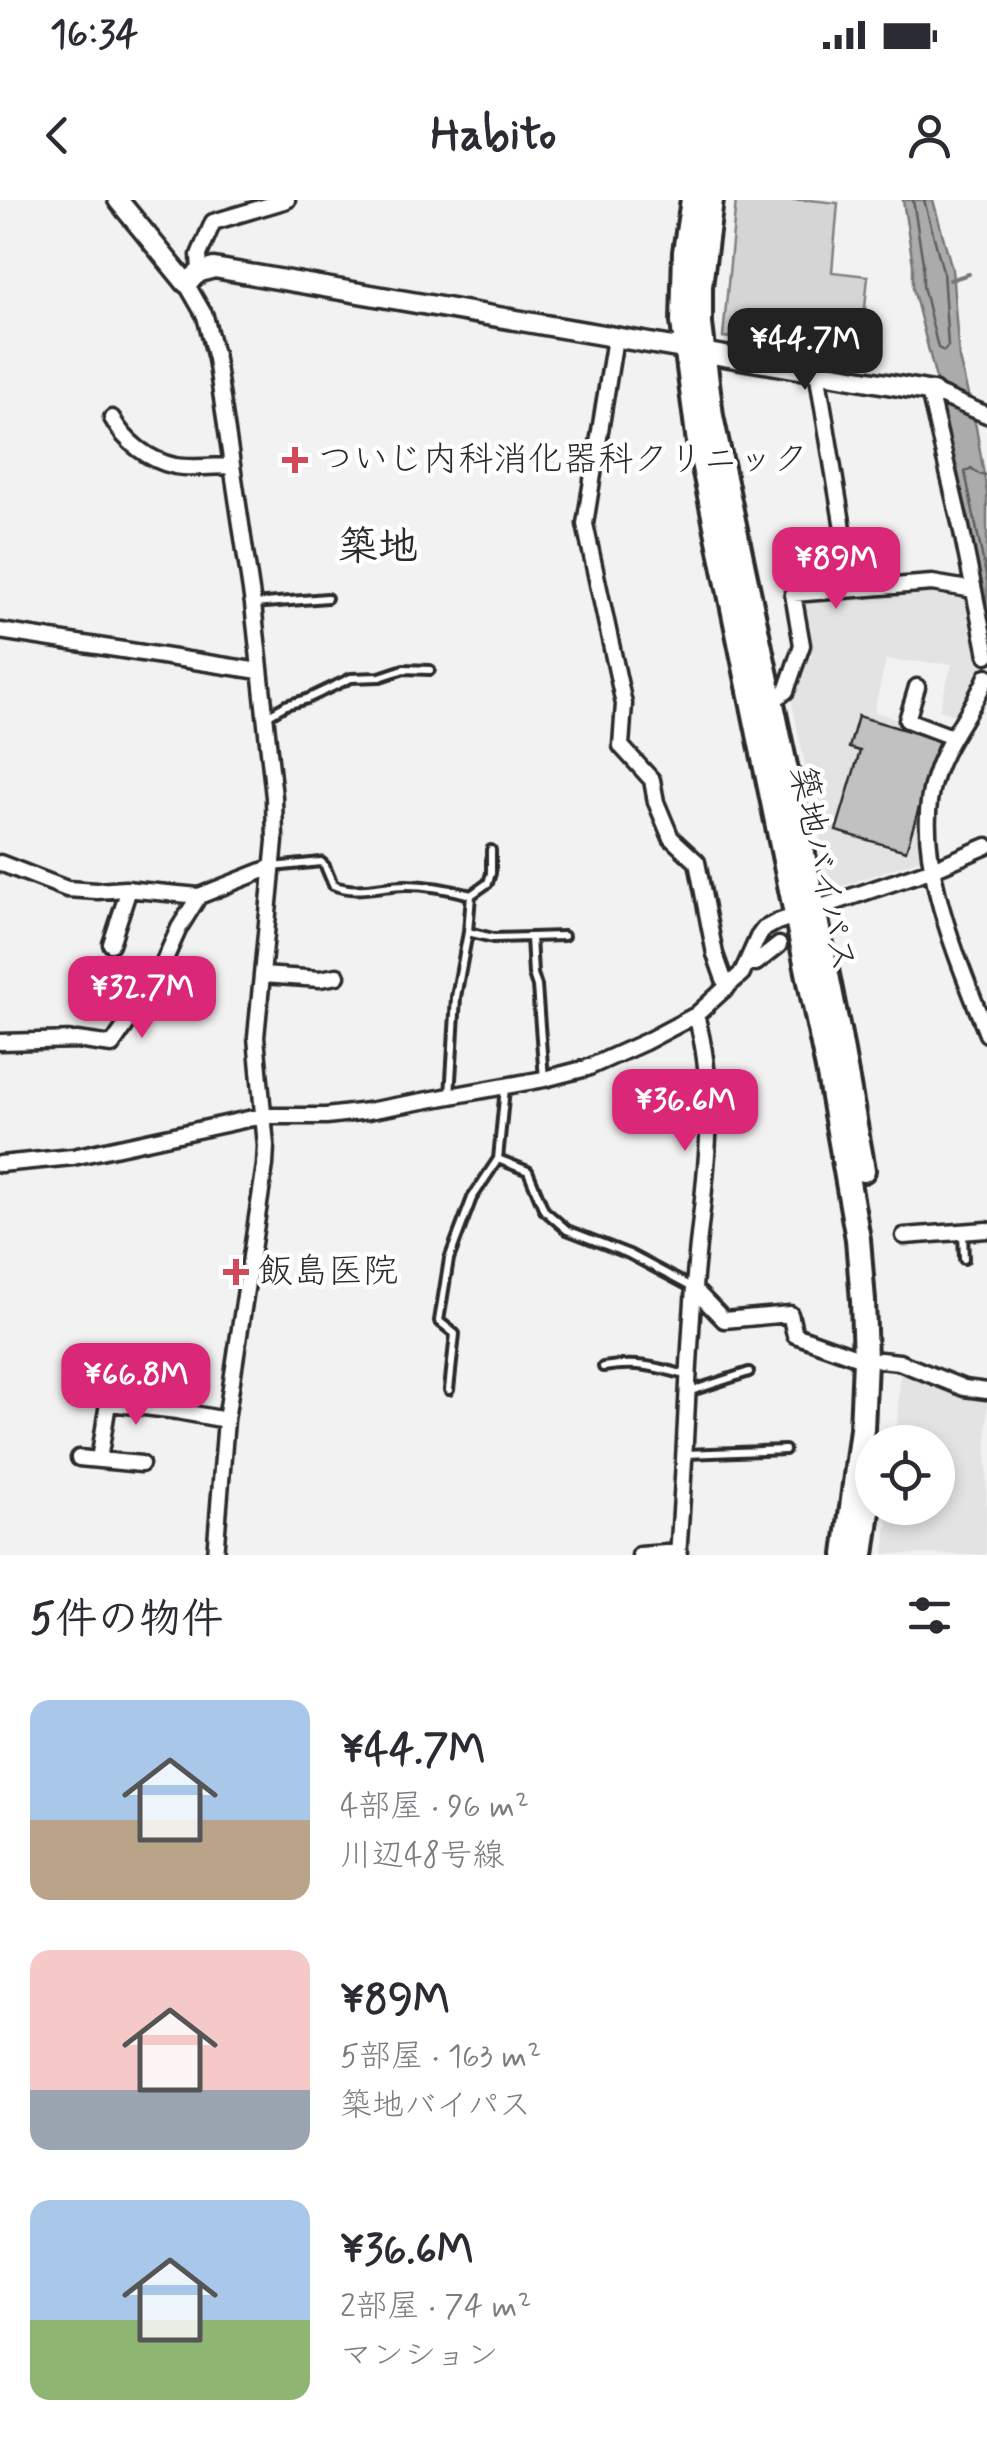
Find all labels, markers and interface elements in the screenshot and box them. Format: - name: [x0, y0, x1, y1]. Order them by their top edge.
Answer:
- text: 16:34: [50, 11, 138, 60]
- text: Habito: [431, 106, 556, 165]
- icon: back: [30, 108, 85, 163]
- icon: person: [902, 108, 957, 163]
- pin: ¥44.7M: [724, 308, 886, 393]
- text: ¥44.7M: [750, 319, 860, 361]
- place label: ついじ内科消化器科クリニック: [318, 437, 808, 483]
- marker: ついじ内科消化器科クリニック: [282, 447, 308, 473]
- district label: 築地: [338, 522, 418, 574]
- pin: ¥89M: [777, 527, 895, 612]
- text: ¥89M: [794, 538, 878, 580]
- street label: 築地バイパス: [778, 762, 866, 976]
- pin: ¥32.7M: [61, 956, 223, 1041]
- text: ¥32.7M: [90, 967, 194, 1009]
- pin: ¥36.6M: [604, 1069, 766, 1154]
- text: ¥36.6M: [634, 1080, 736, 1122]
- place label: 飯島医院: [258, 1249, 398, 1295]
- marker: 飯島医院: [223, 1259, 249, 1285]
- pin: ¥66.8M: [55, 1343, 217, 1428]
- text: ¥66.8M: [83, 1354, 189, 1396]
- map controls: [855, 1425, 955, 1525]
- button: locate: [855, 1425, 955, 1525]
- icon: filters: [902, 1588, 957, 1643]
- text: 5件の物件: [30, 1593, 223, 1648]
- text: ¥44.7M: [340, 1724, 485, 1779]
- icon: home: [110, 1740, 230, 1860]
- text: 4部屋 · 96 m²: [340, 1786, 529, 1828]
- text: 川辺48号線: [340, 1835, 504, 1877]
- text: ¥89M: [340, 1974, 450, 2029]
- icon: home: [110, 1990, 230, 2110]
- text: 5部屋 · 163 m²: [340, 2036, 541, 2078]
- text: 築地バイパス: [340, 2085, 531, 2127]
- text: ¥36.6M: [340, 2224, 474, 2279]
- icon: home: [110, 2240, 230, 2360]
- text: 2部屋 · 74 m²: [340, 2286, 531, 2328]
- text: マンション: [340, 2335, 499, 2377]

